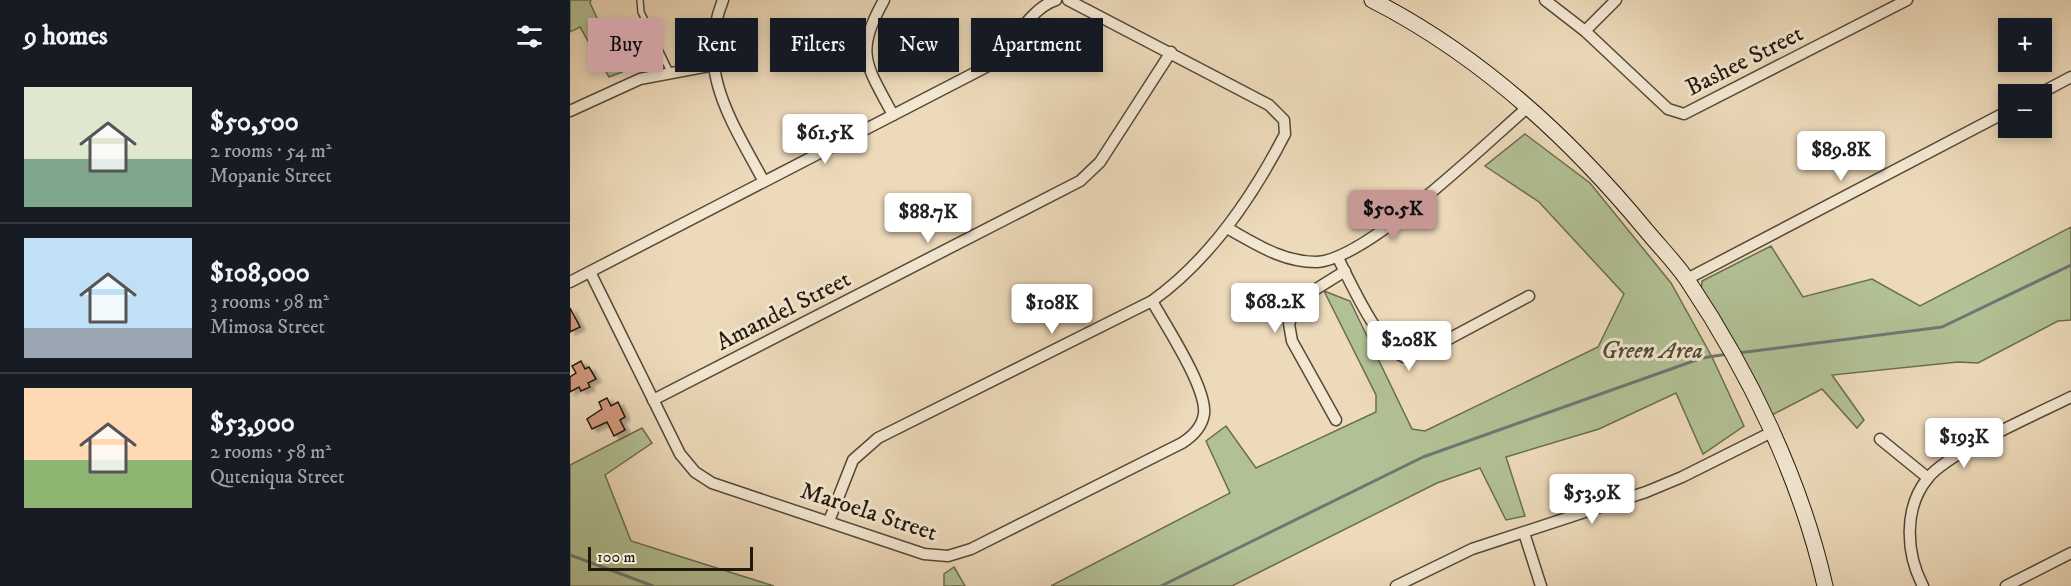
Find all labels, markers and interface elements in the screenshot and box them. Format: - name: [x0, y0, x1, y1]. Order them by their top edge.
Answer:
- chip: Buy: [588, 18, 663, 72]
- chip: Rent: [675, 18, 758, 72]
- chip: Filters: [770, 18, 866, 72]
- chip: New: [878, 18, 959, 72]
- chip: Apartment: [971, 18, 1103, 72]
- street label: Bashee Street: [1681, 18, 1808, 103]
- map controls: [1998, 18, 2052, 138]
- button: +: [1998, 18, 2052, 72]
- text: 9 homes: [24, 20, 108, 53]
- icon: filters: [513, 20, 546, 53]
- button: −: [1998, 84, 2052, 138]
- text: $50,500: [210, 106, 299, 139]
- icon: home: [72, 111, 144, 183]
- pin: $61.5K: [776, 114, 874, 165]
- text: $61.5K: [796, 121, 854, 146]
- pin: $89.8K: [1792, 131, 1890, 182]
- text: $89.8K: [1811, 138, 1871, 163]
- text: 2 rooms · 54 m²: [210, 139, 332, 164]
- text: Mopanie Street: [210, 164, 332, 189]
- pin: $50.5K: [1344, 190, 1442, 241]
- pin: $88.7K: [879, 193, 977, 244]
- text: $50.5K: [1363, 197, 1423, 222]
- text: $88.7K: [898, 200, 958, 225]
- text: $108,000: [210, 257, 310, 290]
- icon: home: [72, 262, 144, 334]
- street label: Amandel Street: [711, 264, 856, 358]
- pin: $68.2K: [1226, 283, 1324, 334]
- pin: $108K: [1010, 284, 1094, 335]
- text: 3 rooms · 98 m²: [210, 290, 329, 315]
- text: $68.2K: [1245, 290, 1305, 315]
- text: $108K: [1025, 291, 1079, 316]
- text: Mimosa Street: [210, 315, 325, 340]
- pin: $208K: [1367, 321, 1451, 372]
- text: $208K: [1381, 328, 1437, 353]
- park label: Green Area: [1601, 336, 1703, 366]
- text: $53,900: [210, 407, 295, 440]
- icon: home: [72, 412, 144, 484]
- pin: $193K: [1922, 418, 2006, 469]
- text: $193K: [1939, 425, 1989, 450]
- text: 2 rooms · 58 m²: [210, 440, 331, 465]
- text: Quteniqua Street: [210, 465, 344, 490]
- pin: $53.9K: [1543, 474, 1641, 525]
- street label: Maroela Street: [797, 476, 941, 548]
- text: $53.9K: [1563, 481, 1621, 506]
- scale bar: [588, 544, 753, 572]
- text: 100 m: [597, 547, 636, 567]

